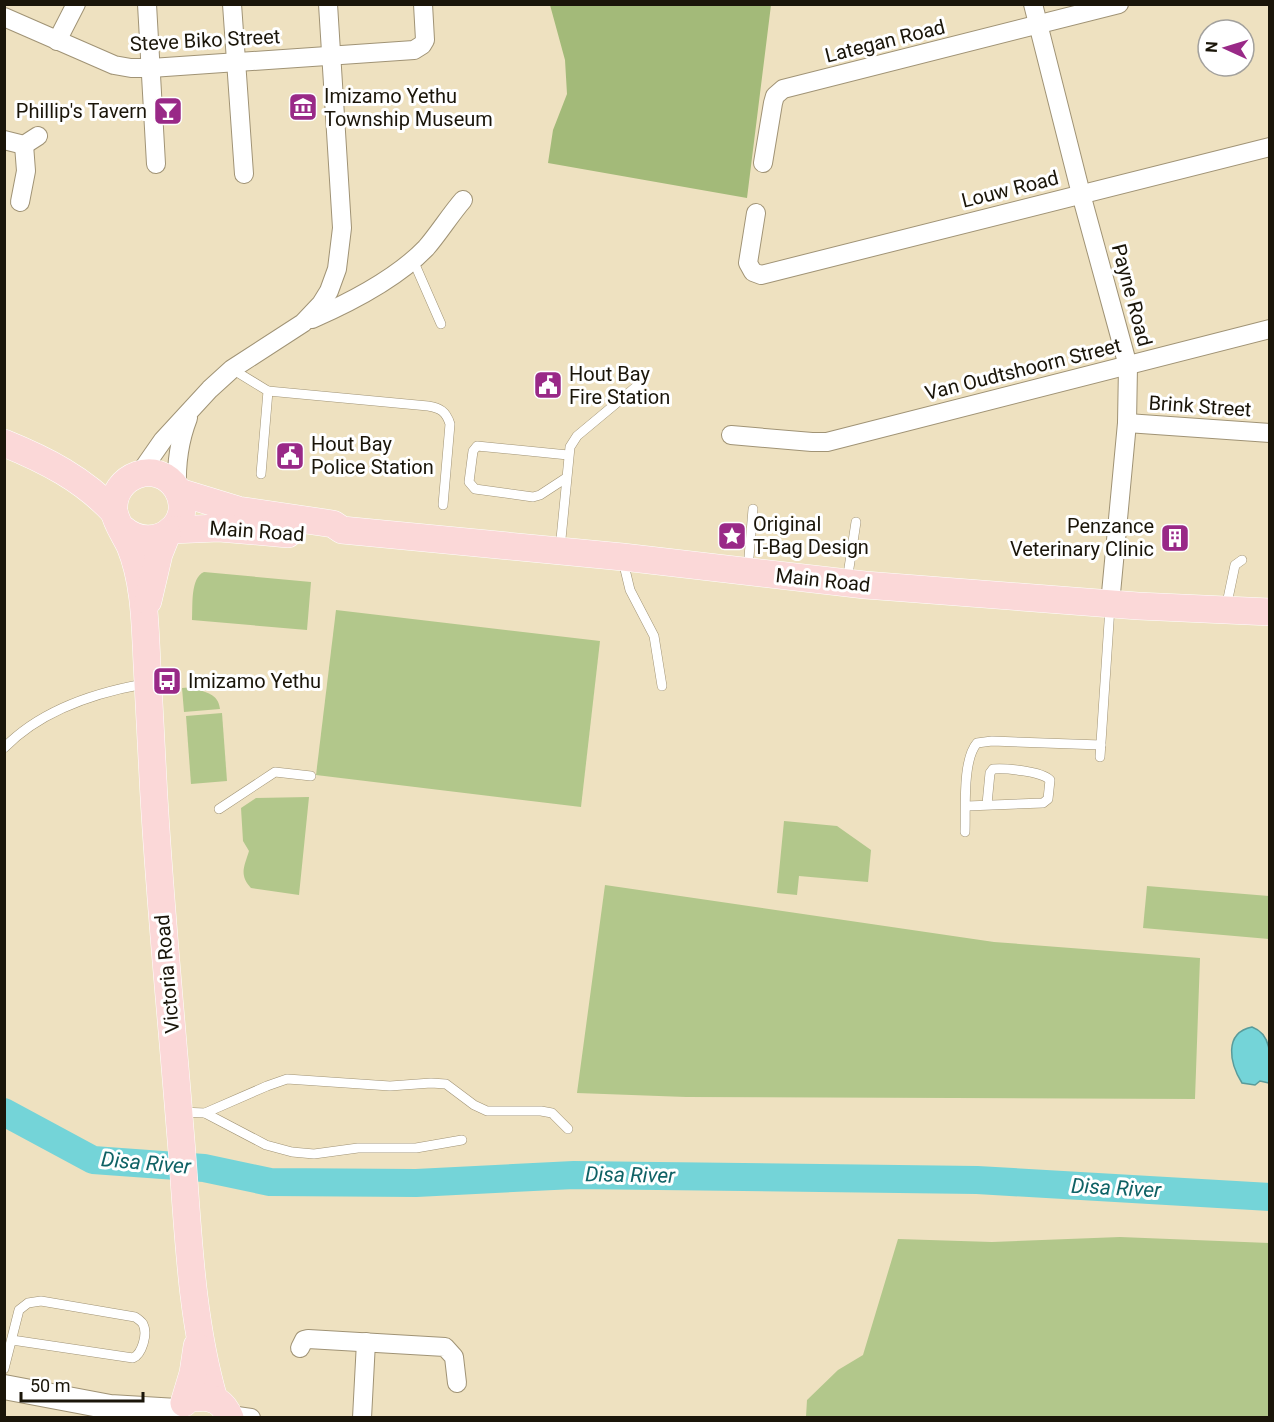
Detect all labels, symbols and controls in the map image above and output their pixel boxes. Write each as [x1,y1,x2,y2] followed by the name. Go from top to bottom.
[823,15,947,67] street label: Lategan Road
[1196,18,1256,78] north arrow
[129,24,281,56] street label: Steve Biko Street
[1202,41,1221,53] text: N
[324,84,493,131] place label: Imizamo Yethu Township Museum
[287,91,319,123] museum icon: Imizamo Yethu Township Museum
[152,95,184,127] bar icon: Phillip's Tavern
[16,99,147,123] place label: Phillip's Tavern
[959,165,1061,213] street label: Louw Road
[1107,241,1157,349] street label: Payne Road
[922,333,1124,405] street label: Van Oudtshoorn Street
[569,362,670,409] place label: Hout Bay Fire Station
[532,369,564,401] public building icon: Hout Bay Fire Station
[1148,390,1252,422] street label: Brink Street
[311,432,434,479] place label: Hout Bay Police Station
[274,440,306,472] public building icon: Hout Bay Police Station
[753,512,869,559] place label: Original T-Bag Design
[1010,514,1154,561] place label: Penzance Veterinary Clinic
[209,516,305,546] street label: Main Road
[716,520,748,552] place icon: Original T-Bag Design
[1159,522,1191,554] building icon: Penzance Veterinary Clinic
[774,563,872,597] street label: Main Road
[151,665,183,697] bus stop icon: Imizamo Yethu
[188,669,321,693] place label: Imizamo Yethu
[150,914,184,1034] street label: Victoria Road
[100,1147,193,1179] water label: Disa River
[585,1162,676,1188] water label: Disa River
[1070,1174,1163,1202] water label: Disa River
[21,1365,142,1403] scale bar
[30,1375,70,1396] text: 50 m

